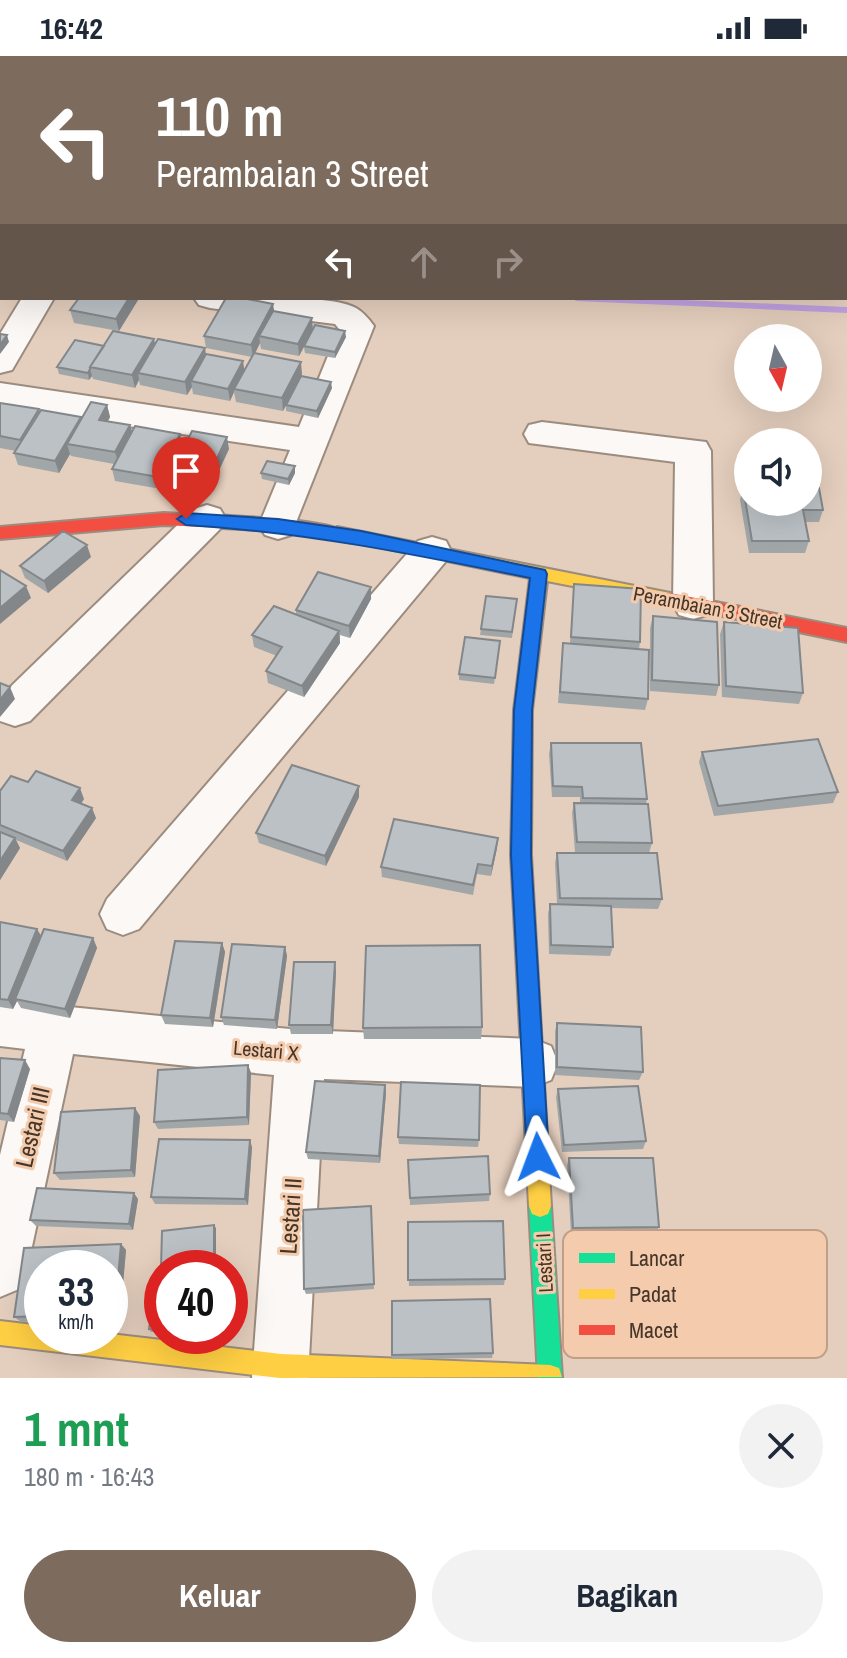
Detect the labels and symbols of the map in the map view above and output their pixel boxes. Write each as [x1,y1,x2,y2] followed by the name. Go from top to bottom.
[734,324,822,412] north arrow
[152,437,220,519] pin
[631,579,785,635] street label: Perambaian 3 Street
[232,1034,300,1066] street label: Lestari X
[7,1083,57,1171] street label: Lestari III
[496,1115,580,1199] position arrow
[271,1177,309,1255] street label: Lestari II
[563,1230,827,1358] legend
[529,1233,559,1293] street label: Lestari I
[629,1243,684,1273] text: Lancar
[144,1250,248,1354] speed limit sign: 40
[629,1279,676,1309] text: Padat
[629,1315,678,1345] text: Macet

